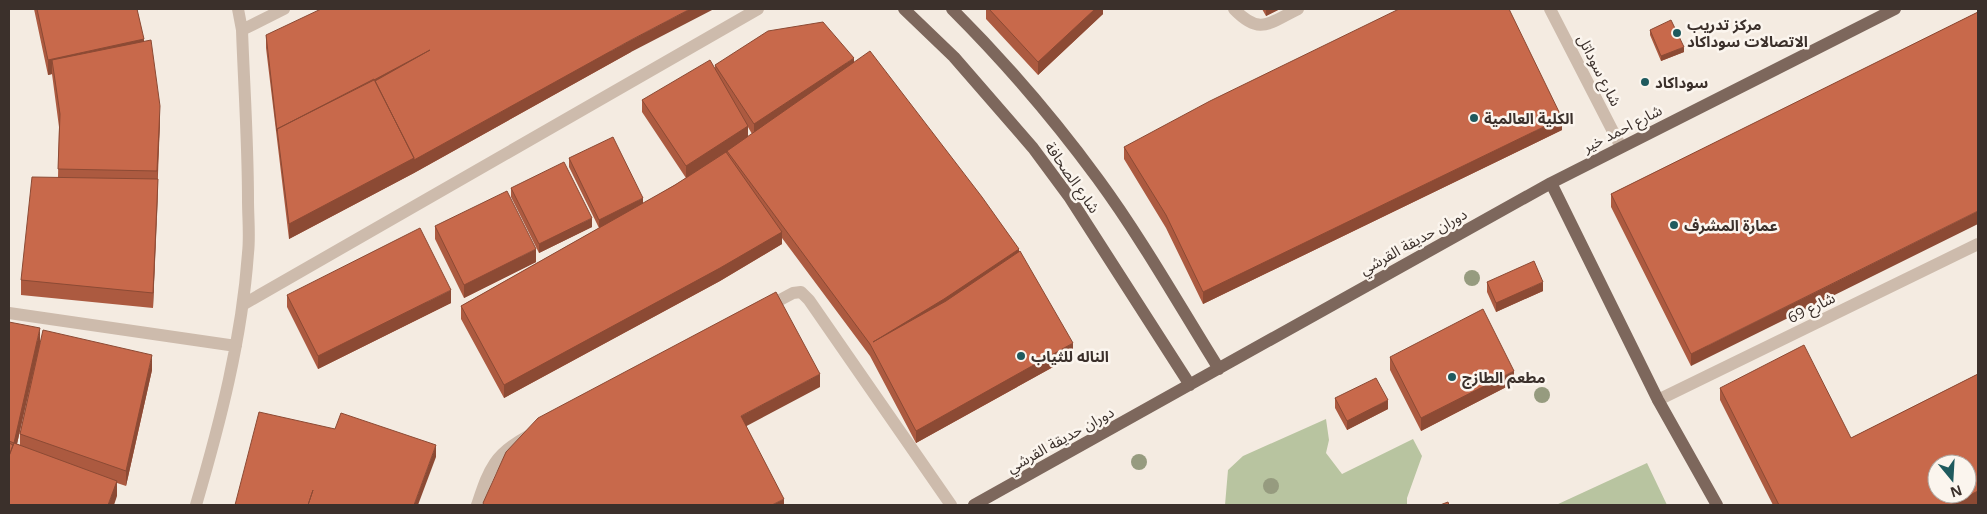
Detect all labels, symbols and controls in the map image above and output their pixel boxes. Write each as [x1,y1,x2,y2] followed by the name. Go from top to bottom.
[1687,14,1808,51] place label: مركز تدريب الاتصالات سوداكاد
[1671,27,1683,39] marker: مركز تدريب الاتصالات سوداكاد
[1571,31,1627,111] street label: شارع سوداتل
[1655,72,1708,92] place label: سوداكاد
[1639,76,1651,88] marker: سوداكاد
[1578,99,1667,160] street label: شارع احمد خير
[1484,108,1574,128] place label: الكلية العالمية
[1468,112,1480,124] marker: الكلية العالمية
[1039,137,1105,219] street label: شارع الصحافة
[1356,203,1471,281] street label: دوران حديقة القرشي
[1684,215,1778,235] place label: عمارة المشرف
[1668,219,1680,231] marker: عمارة المشرف
[1784,287,1840,330] street label: شارع 69
[1031,346,1109,366] place label: الناله للثياب
[1015,350,1027,362] marker: الناله للثياب
[1462,367,1545,389] place label: مطعم الطازج
[1446,371,1458,383] marker: مطعم الطازج
[1003,401,1118,479] street label: دوران حديقة القرشي
[1927,454,1977,504] north arrow
[1948,481,1965,503] text: N

